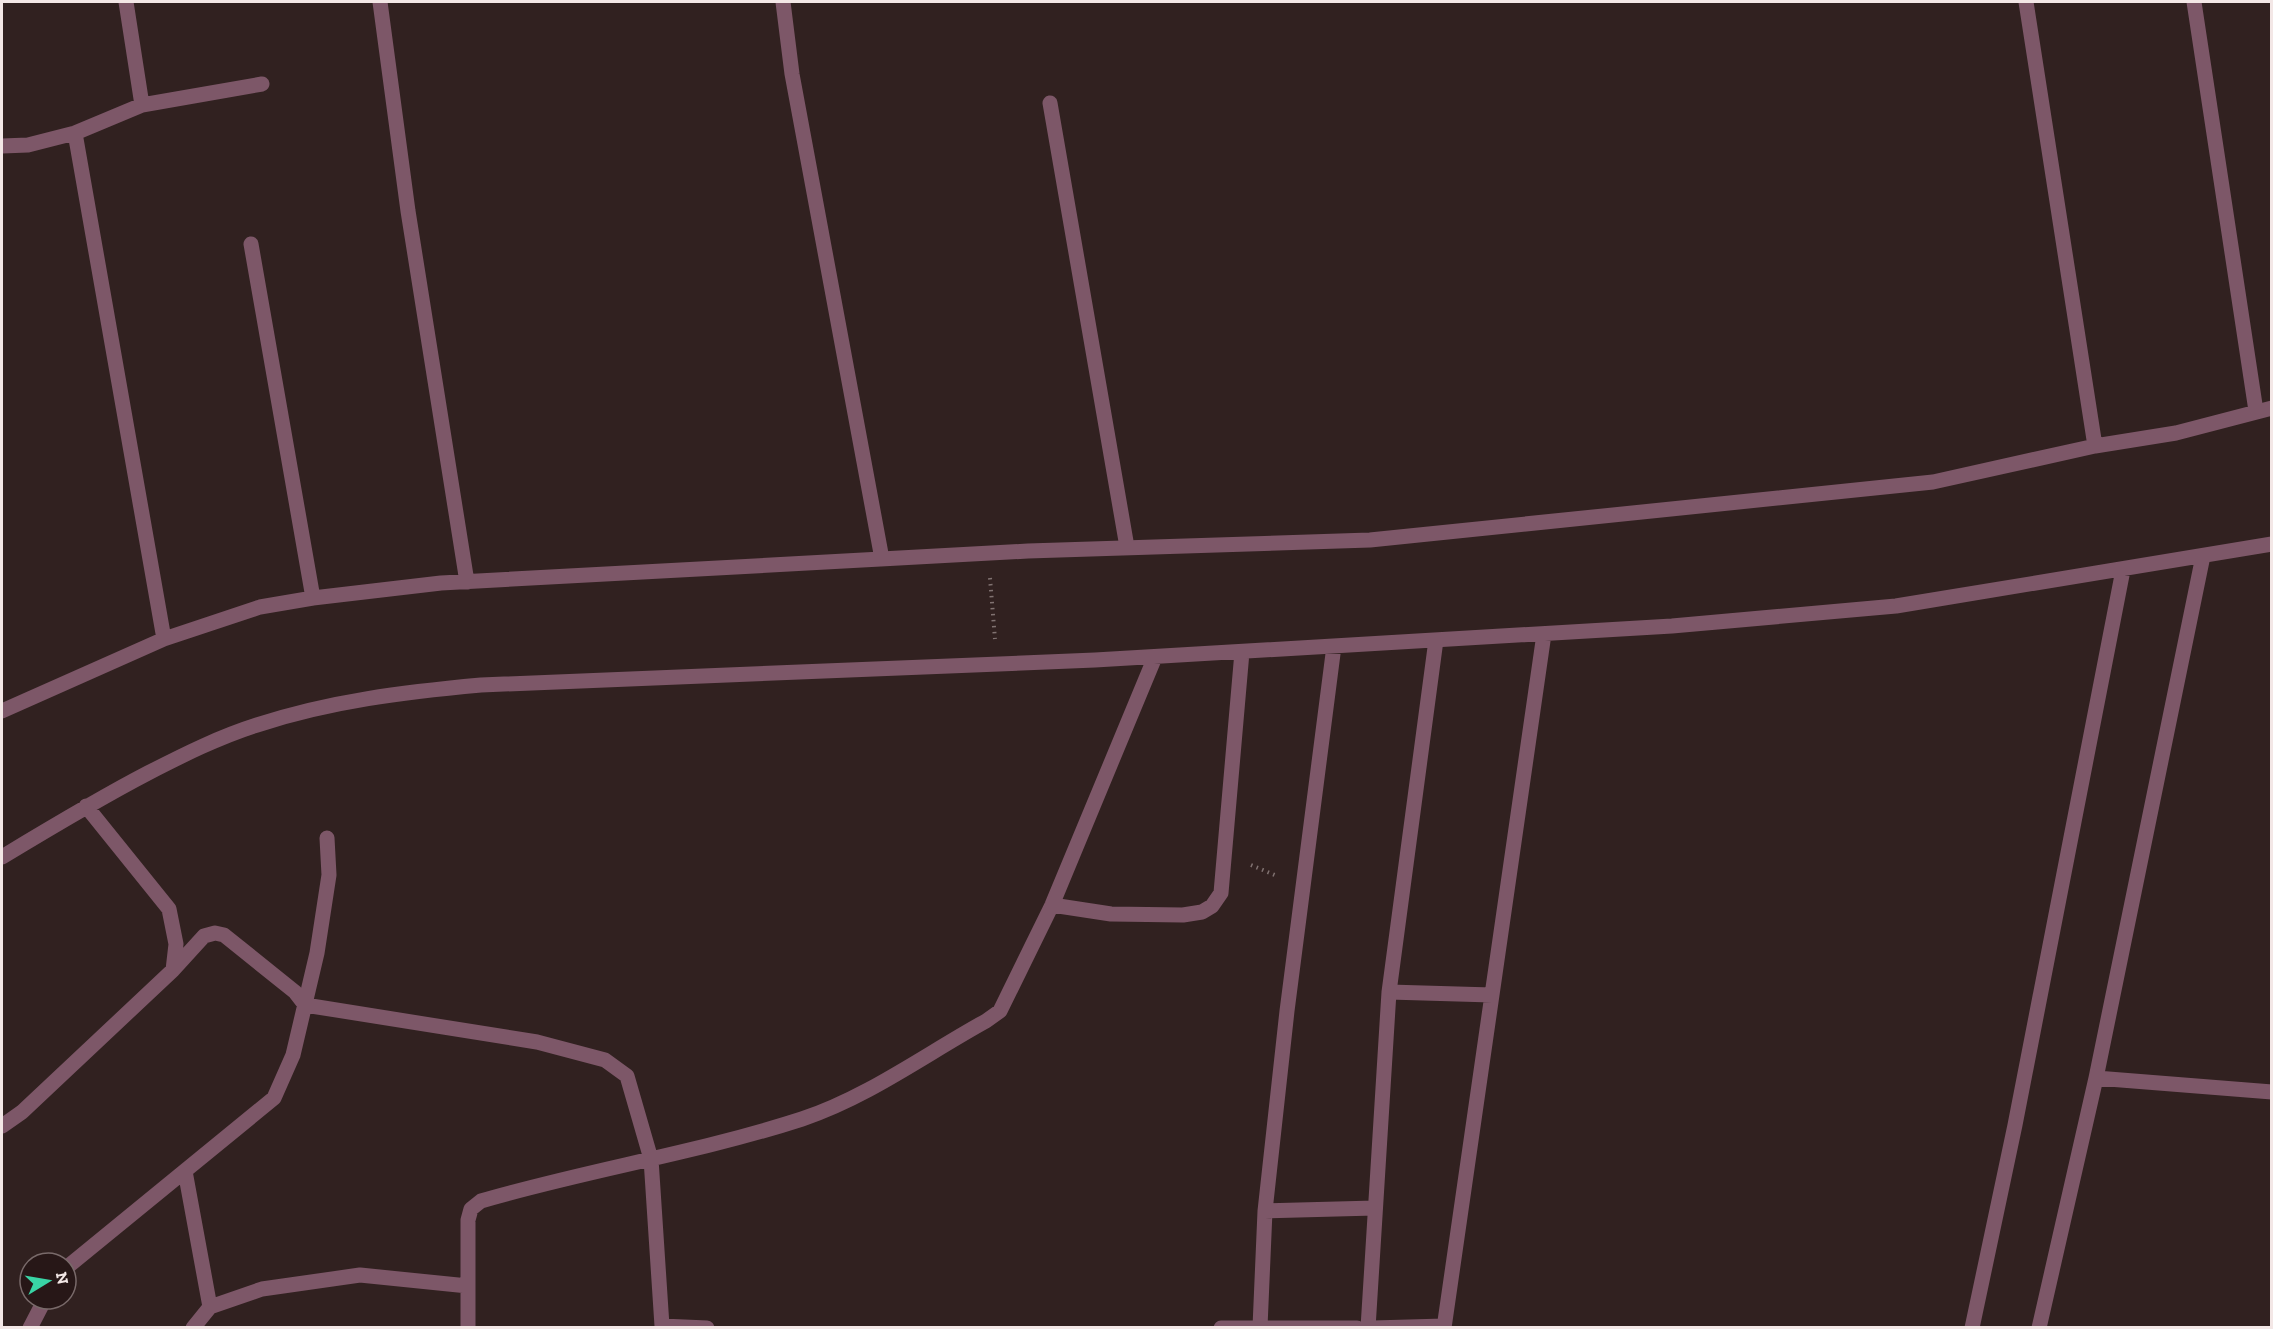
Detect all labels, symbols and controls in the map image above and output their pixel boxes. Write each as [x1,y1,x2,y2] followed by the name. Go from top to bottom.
[18,1251,78,1311] north arrow
[52,1270,73,1286] text: N

